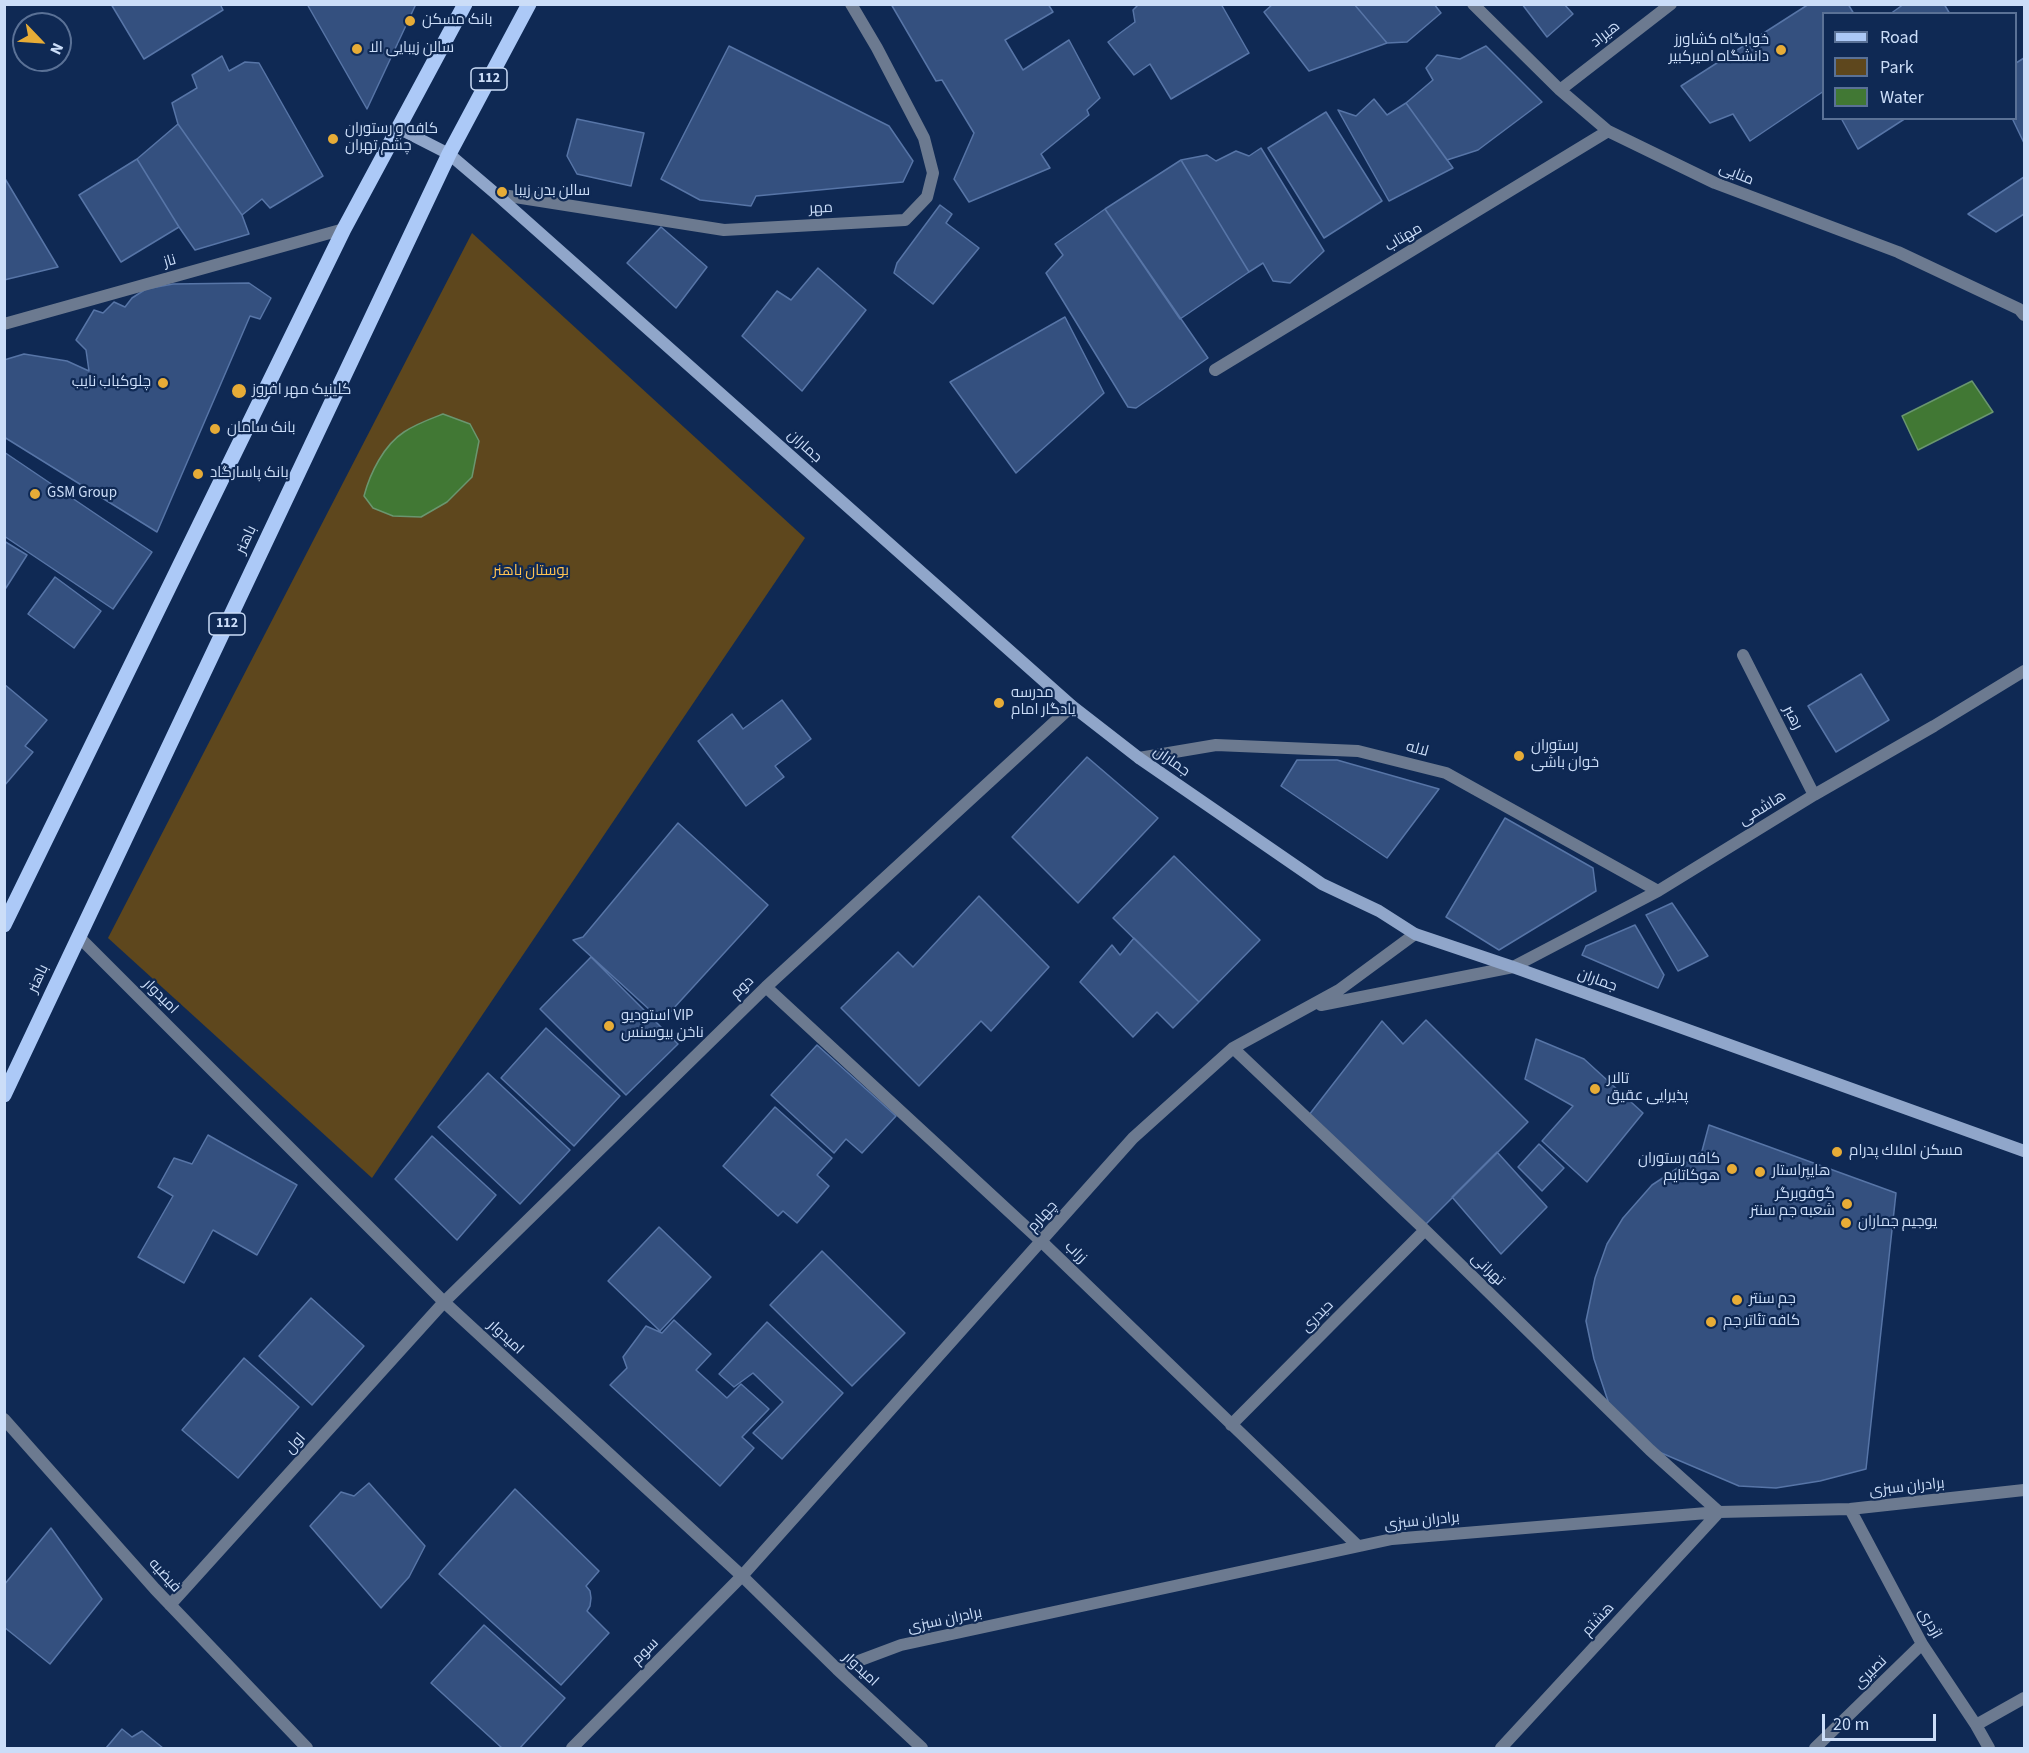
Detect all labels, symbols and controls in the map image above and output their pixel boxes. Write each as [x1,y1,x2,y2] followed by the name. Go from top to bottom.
[12,12,72,72] north arrow
[422,12,493,30] place label: بانک مسکن
[1822,12,2017,120] legend
[403,14,417,28] marker: بانک مسکن
[1588,18,1624,52] street label: هیراد
[1880,25,1919,50] text: Road
[1669,32,1769,67] place label: خوابگاه کشاورز دانشگاه امیرکبیر
[44,39,69,58] text: N
[369,40,454,58] place label: سالن زیبایی الا
[350,42,364,56] marker: سالن زیبایی الا
[1774,43,1788,57] marker: خوابگاه کشاورز دانشگاه امیرکبیر
[1880,55,1914,80] text: Park
[471,68,507,90] road number: 112
[1880,85,1924,110] text: Water
[345,121,438,156] place label: کافه و رستوران چشم تهران
[326,132,340,146] marker: کافه و رستوران چشم تهران
[1716,160,1756,190] street label: منایی
[514,183,590,201] place label: سالن بدن زیبا
[495,185,509,199] marker: سالن بدن زیبا
[809,199,833,219] street label: مهر
[1382,220,1426,256] street label: مهتاب
[162,252,178,272] street label: ناز
[72,374,151,392] place label: چلوکباب نایب
[156,376,170,390] marker: چلوکباب نایب
[230,382,248,400] marker: کلینیک مهر افروز
[252,382,351,400] place label: کلینیک مهر افروز
[227,420,296,438] place label: بانک سامان
[208,422,222,436] marker: بانک سامان
[783,427,825,467] street label: جماران
[210,465,289,483] place label: بانک پاسارگاد
[191,467,205,481] marker: بانک پاسارگاد
[47,485,117,503] place label: GSM Group
[28,487,42,501] marker: GSM Group
[233,523,261,557] street label: باهنر
[493,563,569,581] park label: بوستان باهنر
[209,613,245,635] road number: 112
[1011,685,1076,720] place label: مدرسه یادگار امام
[992,696,1006,710] marker: مدرسه یادگار امام
[1778,703,1806,733] street label: رهبر
[1404,738,1430,762] street label: لاله
[1531,738,1599,773] place label: رستوران خوان باشی
[1149,743,1193,781] street label: جماران
[1512,749,1526,763] marker: رستوران خوان باشی
[1736,788,1790,830] street label: هاشمی
[25,962,53,996] street label: باهنر
[1575,966,1619,996] street label: جماران
[728,973,758,1003] street label: دوم
[139,976,181,1018] street label: امیدوار
[621,1008,704,1043] place label: استودیو VIP ناخن بیوسنس
[602,1019,616,1033] marker: استودیو VIP ناخن بیوسنس
[1607,1071,1688,1106] place label: تالار پذیرایی عقیق
[1588,1082,1602,1096] marker: تالار پذیرایی عقیق
[1849,1143,1963,1161] place label: مسكن املاك پدرام
[1830,1145,1844,1159] marker: مسكن املاك پدرام
[1638,1151,1720,1186] place label: کافه رستوران هوکاتایم
[1725,1162,1739,1176] marker: کافه رستوران هوکاتایم
[1772,1163,1830,1181] place label: هایپراستار
[1753,1165,1767,1179] marker: هایپراستار
[1750,1186,1835,1221] place label: گوفوبرگر شعبه جم سنتر
[1840,1197,1854,1211] marker: گوفوبرگر شعبه جم سنتر
[1024,1198,1062,1236] street label: چهارم
[1858,1214,1937,1232] place label: یوجیم جماران
[1839,1216,1853,1230] marker: یوجیم جماران
[1060,1238,1090,1268] street label: زراب
[1466,1250,1508,1290] street label: تهرانی
[1749,1291,1796,1309] place label: جم سنتر
[1730,1293,1744,1307] marker: جم سنتر
[1298,1297,1338,1337] street label: حیدری
[1723,1313,1800,1331] place label: کافه تئاتر جم
[1704,1315,1718,1329] marker: کافه تئاتر جم
[483,1317,527,1359] street label: امیدوار
[282,1430,310,1458] street label: اول
[1869,1475,1945,1501] street label: برادران سبزی
[1384,1509,1460,1535] street label: برادران سبزی
[144,1555,184,1597] street label: فیضیه
[1579,1600,1619,1640] street label: هشتم
[906,1604,984,1638] street label: برادران سبزی
[1913,1605,1945,1643] street label: اژدری
[629,1635,663,1669] street label: سوم
[838,1649,882,1691] street label: امیدوار
[1851,1653,1891,1693] street label: نصیری
[1825,1702,1939,1740] scale bar
[1833,1712,1869,1737] text: 20 m

